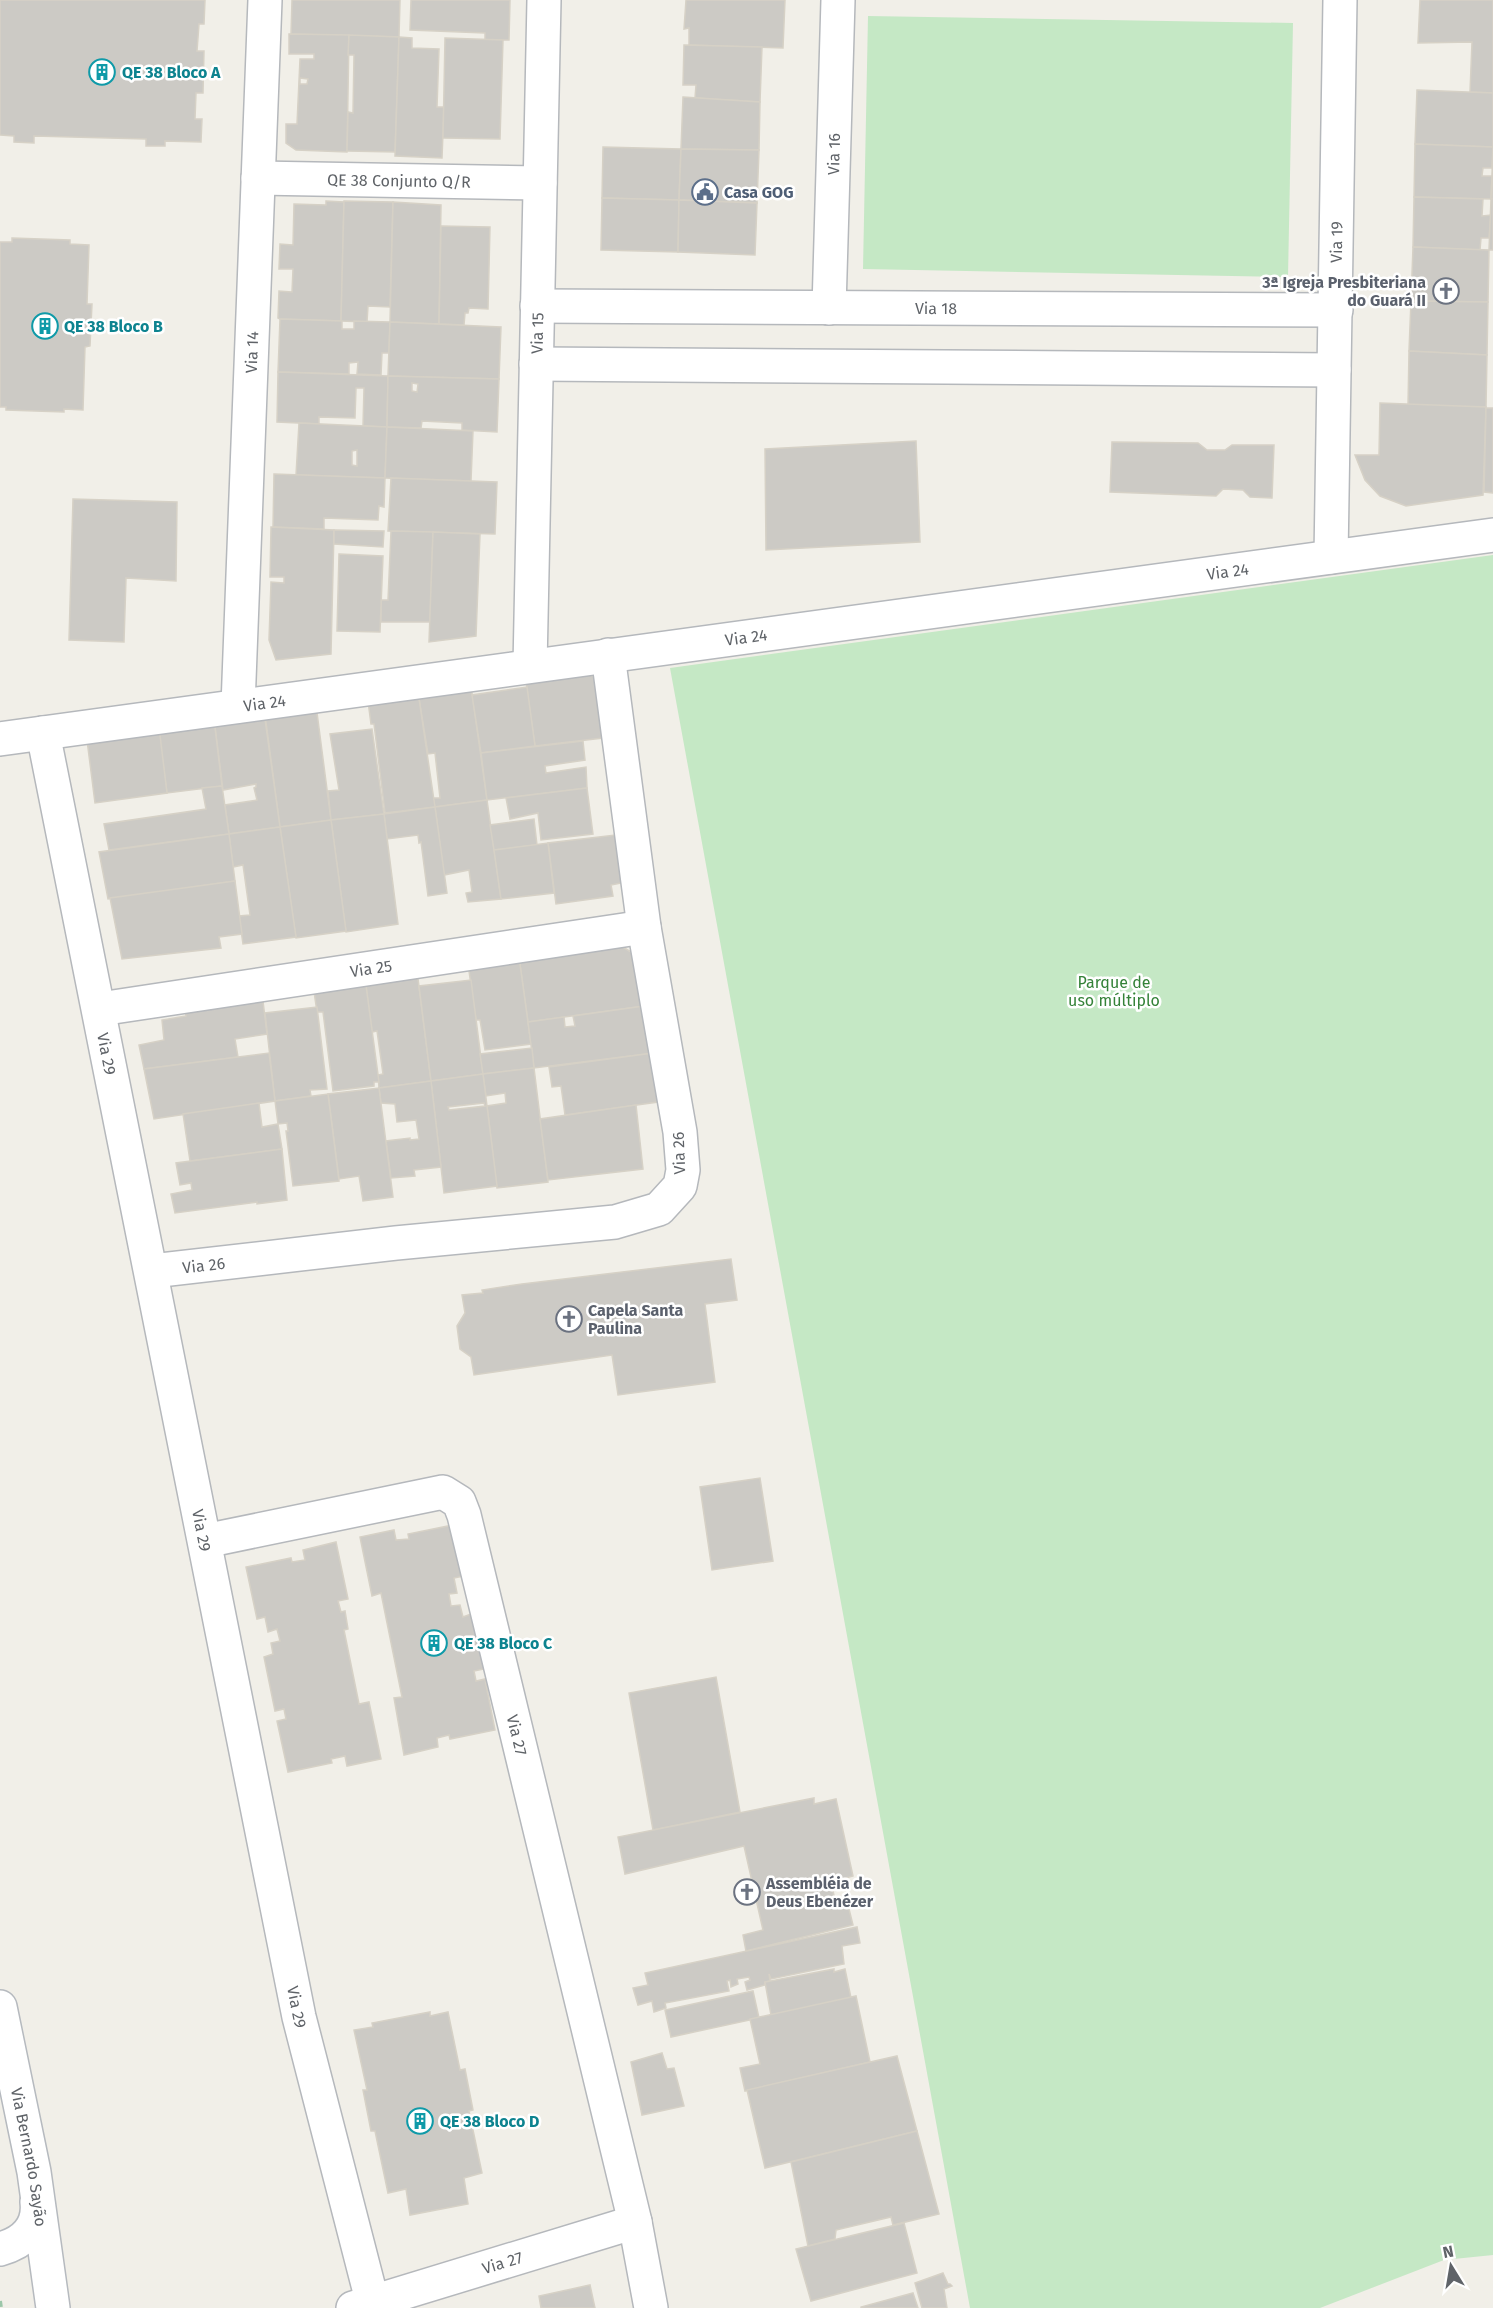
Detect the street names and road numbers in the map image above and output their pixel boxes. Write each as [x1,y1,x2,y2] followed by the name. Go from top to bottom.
[823,133,844,175] street label: Via 16
[327,170,471,191] street label: QE 38 Conjunto Q/R
[1326,221,1346,263] street label: Via 19
[915,298,957,318] street label: Via 18
[527,312,547,354] street label: Via 15
[241,331,262,374] street label: Via 14
[1205,559,1250,584] street label: Via 24
[724,625,769,649] street label: Via 24
[242,691,287,715] street label: Via 24
[349,956,393,981] street label: Via 25
[93,1031,120,1076] street label: Via 29
[669,1131,689,1175] street label: Via 26
[181,1253,226,1277] street label: Via 26
[188,1508,215,1553] street label: Via 29
[503,1713,531,1757] street label: Via 27
[284,1984,311,2030] street label: Via 29
[7,2086,51,2228] street label: Via Bernardo Sayão
[480,2247,525,2278] street label: Via 27

